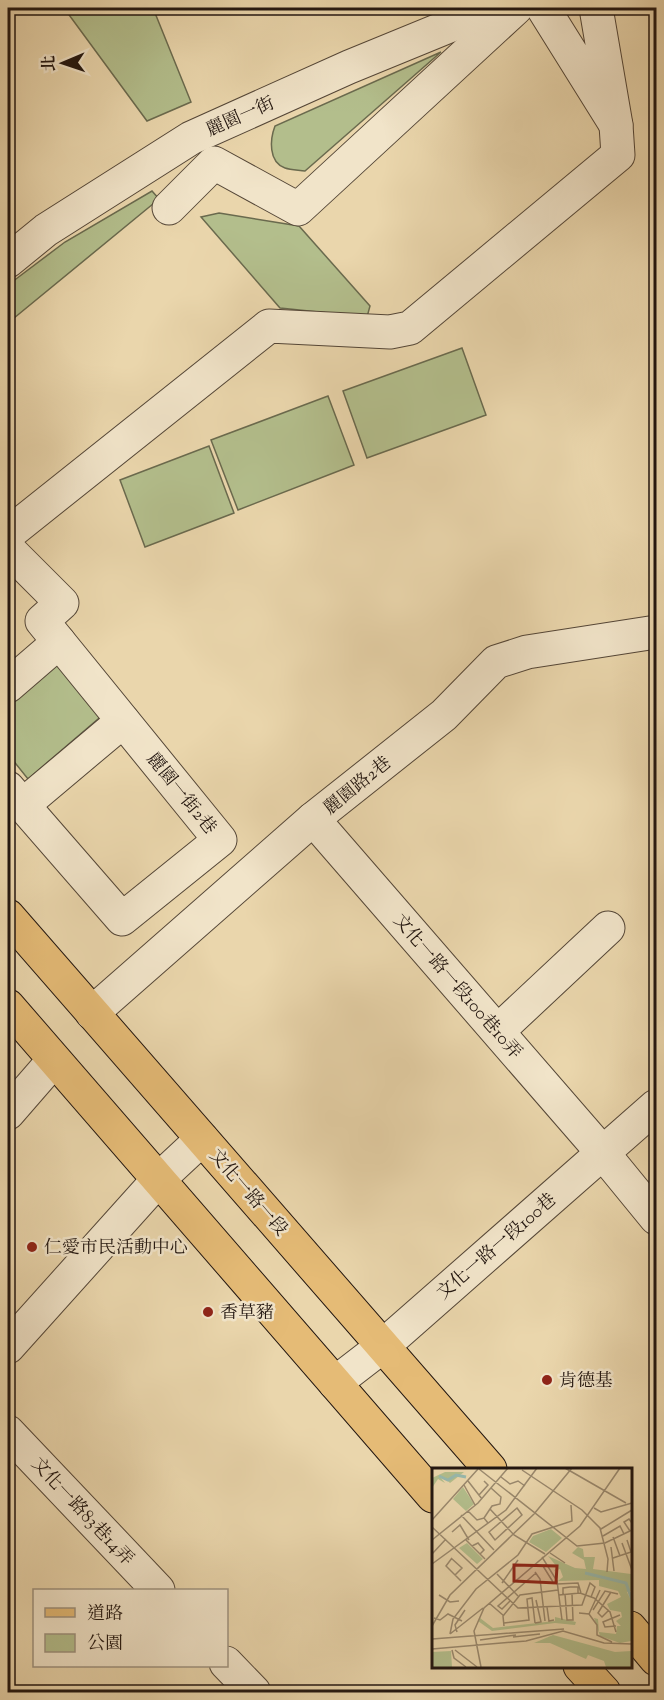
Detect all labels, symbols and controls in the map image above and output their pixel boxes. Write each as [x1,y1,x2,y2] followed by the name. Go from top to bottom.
[33,33,93,93] north arrow
[39,55,62,72] text: 北
[203,91,279,144] street label: 麗園一街
[139,748,222,841] street label: 麗園一街2巷
[319,751,398,822] street label: 麗園路2巷
[386,909,527,1065] street label: 文化一路一段100巷10弄
[202,1144,293,1243] street label: 文化一路一段
[432,1188,563,1307] street label: 文化一路一段100巷
[44,1236,188,1262] place label: 仁愛市民活動中心
[25,1240,39,1254] marker: 仁愛市民活動中心
[220,1301,274,1327] place label: 香草豬
[201,1305,215,1319] marker: 香草豬
[559,1369,613,1395] place label: 肯德基
[540,1373,554,1387] marker: 肯德基
[24,1452,139,1572] street label: 文化一路83巷14弄
[432,1468,631,1667] inset map
[33,1589,228,1667] legend
[87,1602,123,1628] text: 道路
[87,1632,123,1658] text: 公園

